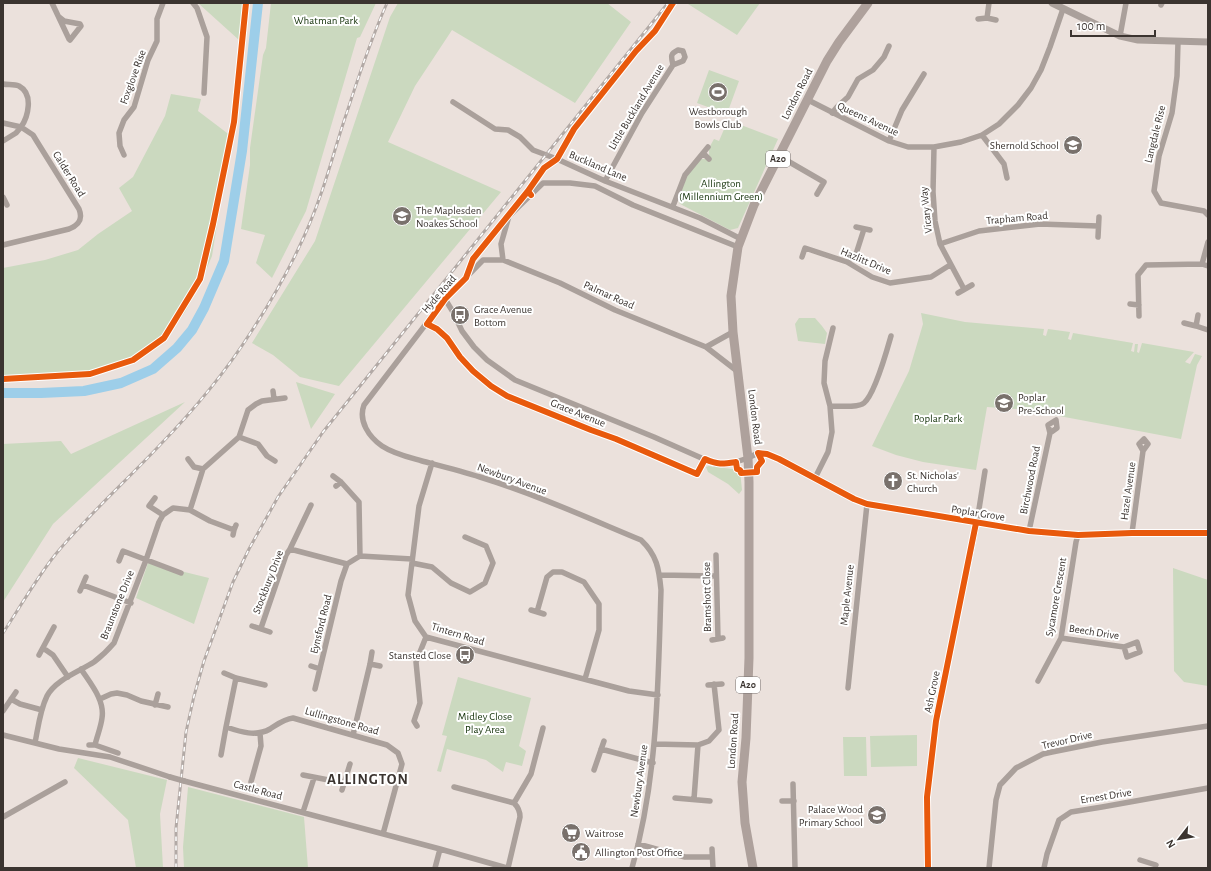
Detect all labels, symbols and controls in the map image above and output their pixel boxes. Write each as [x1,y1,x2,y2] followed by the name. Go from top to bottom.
[1071,12,1155,38] scale bar
[294,15,358,26] park label: Whatman Park
[1077,20,1105,32] text: 100 m
[118,48,148,106] street label: Foxglove Rise
[606,62,666,152] street label: Little Buckland Avenue
[779,66,815,121] street label: London Road
[707,81,729,103] sports icon: Westborough Bowls Club
[836,100,900,138] street label: Queens Avenue
[1143,104,1167,164] street label: Langdale Rise
[689,106,747,130] place label: Westborough Bowls Club
[1062,134,1084,156] school or university icon: Shernold School
[990,140,1059,151] place label: Shernold School
[51,149,87,199] street label: Calder Road
[567,149,629,183] street label: Buckland Lane
[766,151,790,167] road number: A20
[679,178,763,202] park label: Allington (Millennium Green)
[918,186,934,234] street label: Vicary Way
[391,205,413,227] school or university icon: The Maplesden Noakes School
[416,205,481,229] place label: The Maplesden Noakes School
[986,210,1049,226] street label: Trapham Road
[839,245,893,277] street label: Hazlitt Drive
[420,273,458,315] street label: Hyde Road
[582,279,636,311] street label: Palmar Road
[449,304,471,326] bus stop icon: Grace Avenue Bottom
[474,304,532,328] place label: Grace Avenue Bottom
[746,389,764,446] street label: London Road
[993,392,1015,414] school or university icon: Poplar Pre-School
[1018,392,1064,416] place label: Poplar Pre-School
[549,397,607,429] street label: Grace Avenue
[914,413,962,424] park label: Poplar Park
[1018,445,1042,515] street label: Birchwood Road
[476,461,548,497] street label: Newbury Avenue
[1118,461,1138,521] street label: Hazel Avenue
[882,470,904,492] church icon: St. Nicholas' Church
[907,470,959,494] place label: St. Nicholas' Church
[950,503,1006,523] street label: Poplar Grove
[251,549,285,615] street label: Stockbury Drive
[1044,556,1068,637] street label: Sycamore Crescent
[701,562,713,632] street label: Bramshott Close
[838,564,856,626] street label: Maple Avenue
[98,569,136,641] street label: Braunstone Drive
[308,593,334,655] street label: Eynsford Road
[430,621,486,647] street label: Tintern Road
[1068,623,1120,641] street label: Beech Drive
[454,644,476,666] bus stop icon: Stansted Close
[389,650,451,661] place label: Stansted Close
[922,670,942,714] street label: Ash Grove
[736,677,760,693] road number: A20
[304,705,381,737] street label: Lullingstone Road
[458,711,512,735] park label: Midley Close Play Area
[726,713,740,769] street label: London Road
[1041,729,1093,751] street label: Trevor Drive
[628,744,650,818] street label: Newbury Avenue
[327,772,409,787] district label: ALLINGTON
[232,778,284,802] street label: Castle Road
[1080,787,1132,805] street label: Ernest Drive
[799,804,863,828] place label: Palace Wood Primary School
[866,804,888,826] school or university icon: Palace Wood Primary School
[1159,819,1199,859] north arrow
[560,822,582,844] supermarket icon: Waitrose
[585,828,624,839] place label: Waitrose
[1164,838,1178,850] text: N
[570,841,592,863] public building icon: Allington Post Office
[595,847,682,858] place label: Allington Post Office

